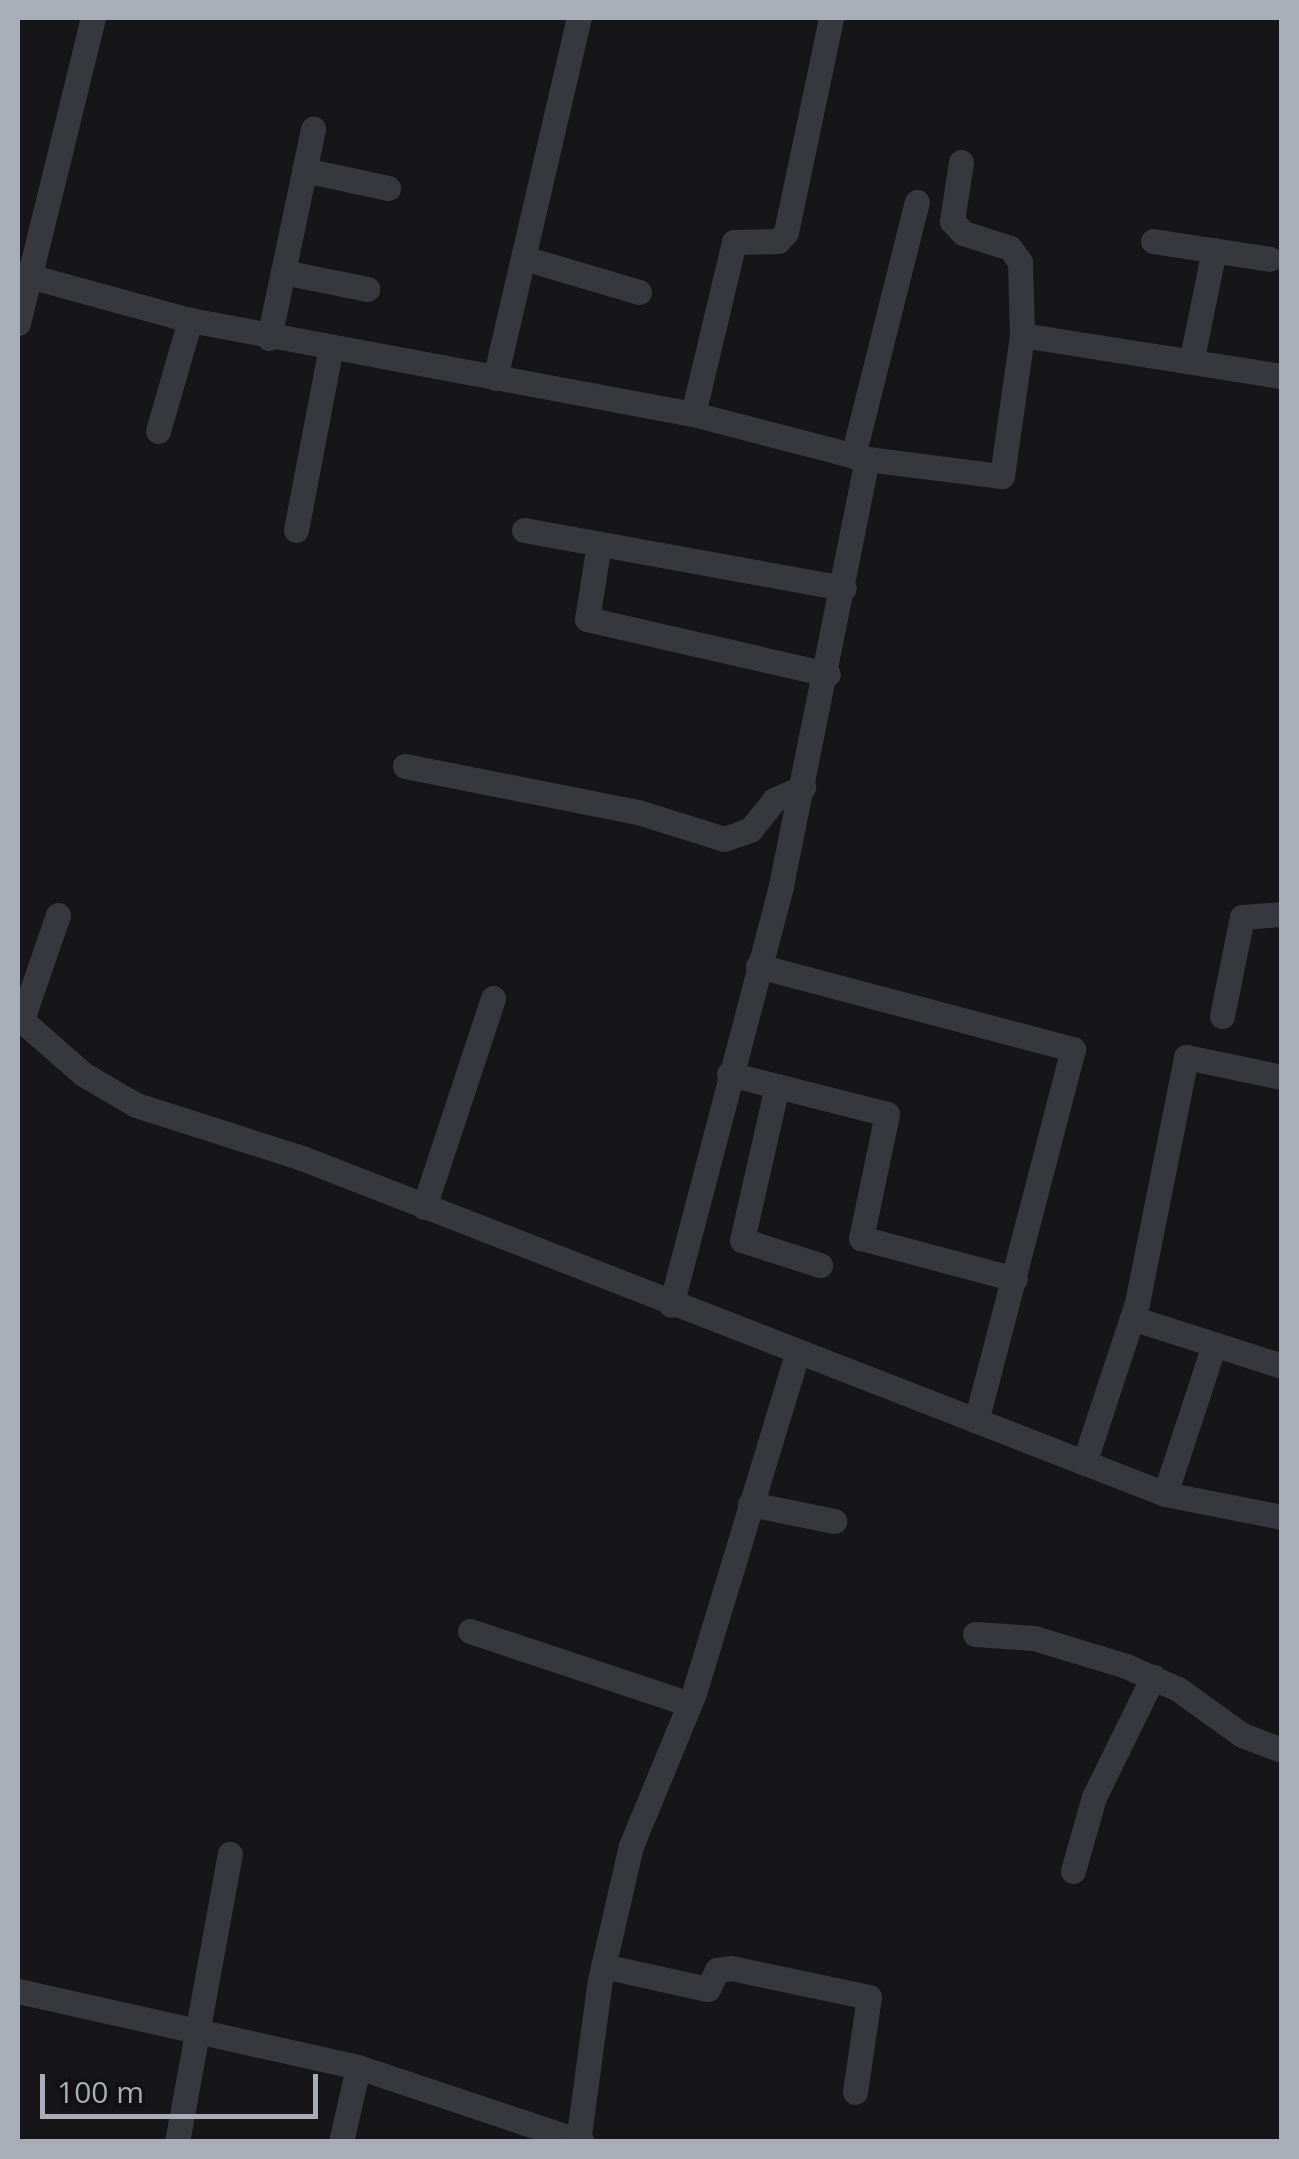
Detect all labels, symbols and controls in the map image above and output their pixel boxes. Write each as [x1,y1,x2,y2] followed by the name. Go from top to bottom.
[45,2054,322,2116] scale bar
[57,2071,144,2112] text: 100 m

